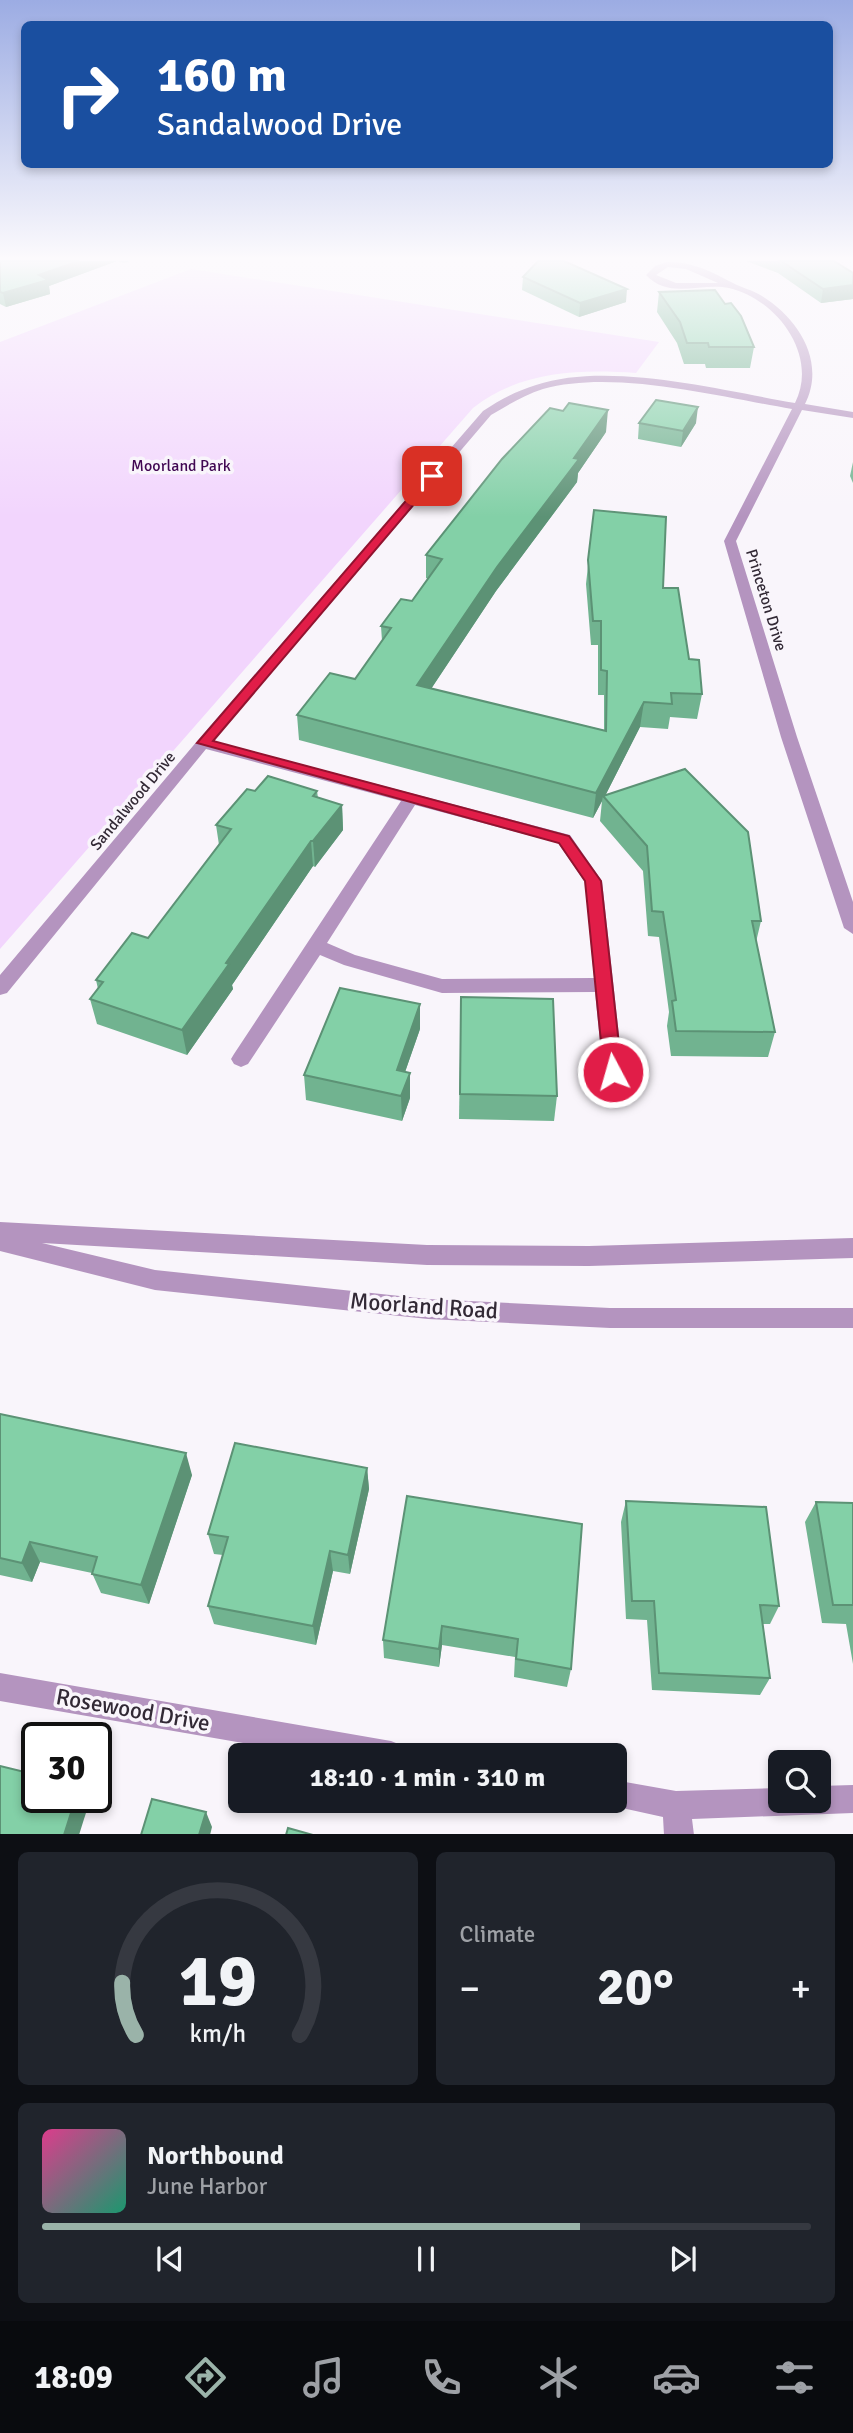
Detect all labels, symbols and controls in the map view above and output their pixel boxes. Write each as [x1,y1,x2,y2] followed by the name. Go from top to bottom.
[157,45,287,105] text: 160 m
[42,49,133,140] icon: right
[157,105,402,144] text: Sandalwood Drive
[402,446,462,506] pin
[131,456,231,476] park label: Moorland Park
[413,457,451,495] icon: arrive
[741,547,791,653] street label: Princeton Drive
[86,748,180,854] street label: Sandalwood Drive
[576,1035,650,1109] position arrow
[349,1286,499,1326] street label: Moorland Road
[54,1682,212,1738] street label: Rosewood Drive
[21,1722,112,1813] speed limit sign: 30
[768,1750,831,1813] map controls
[768,1750,831,1813] button: search
[310,1762,545,1794] text: 18:10 · 1 min · 310 m
[460,1920,535,1949] text: Climate
[178,1937,257,2026] text: 19
[597,1955,674,2019] text: 20°
[460,1965,480,2012] text: −
[790,1965,811,2012] text: +
[189,2017,246,2048] text: km/h
[147,2140,284,2172] text: Northbound
[147,2172,267,2201] text: June Harbor
[151,2240,189,2278] icon: previous
[407,2240,445,2278] icon: pause
[664,2240,702,2278] icon: next
[181,2353,230,2402] icon: directions
[299,2353,348,2402] icon: music
[417,2353,466,2402] icon: phone
[534,2353,583,2402] icon: climate
[652,2353,701,2402] icon: car
[770,2353,819,2402] icon: filters
[34,2358,113,2397] text: 18:09

